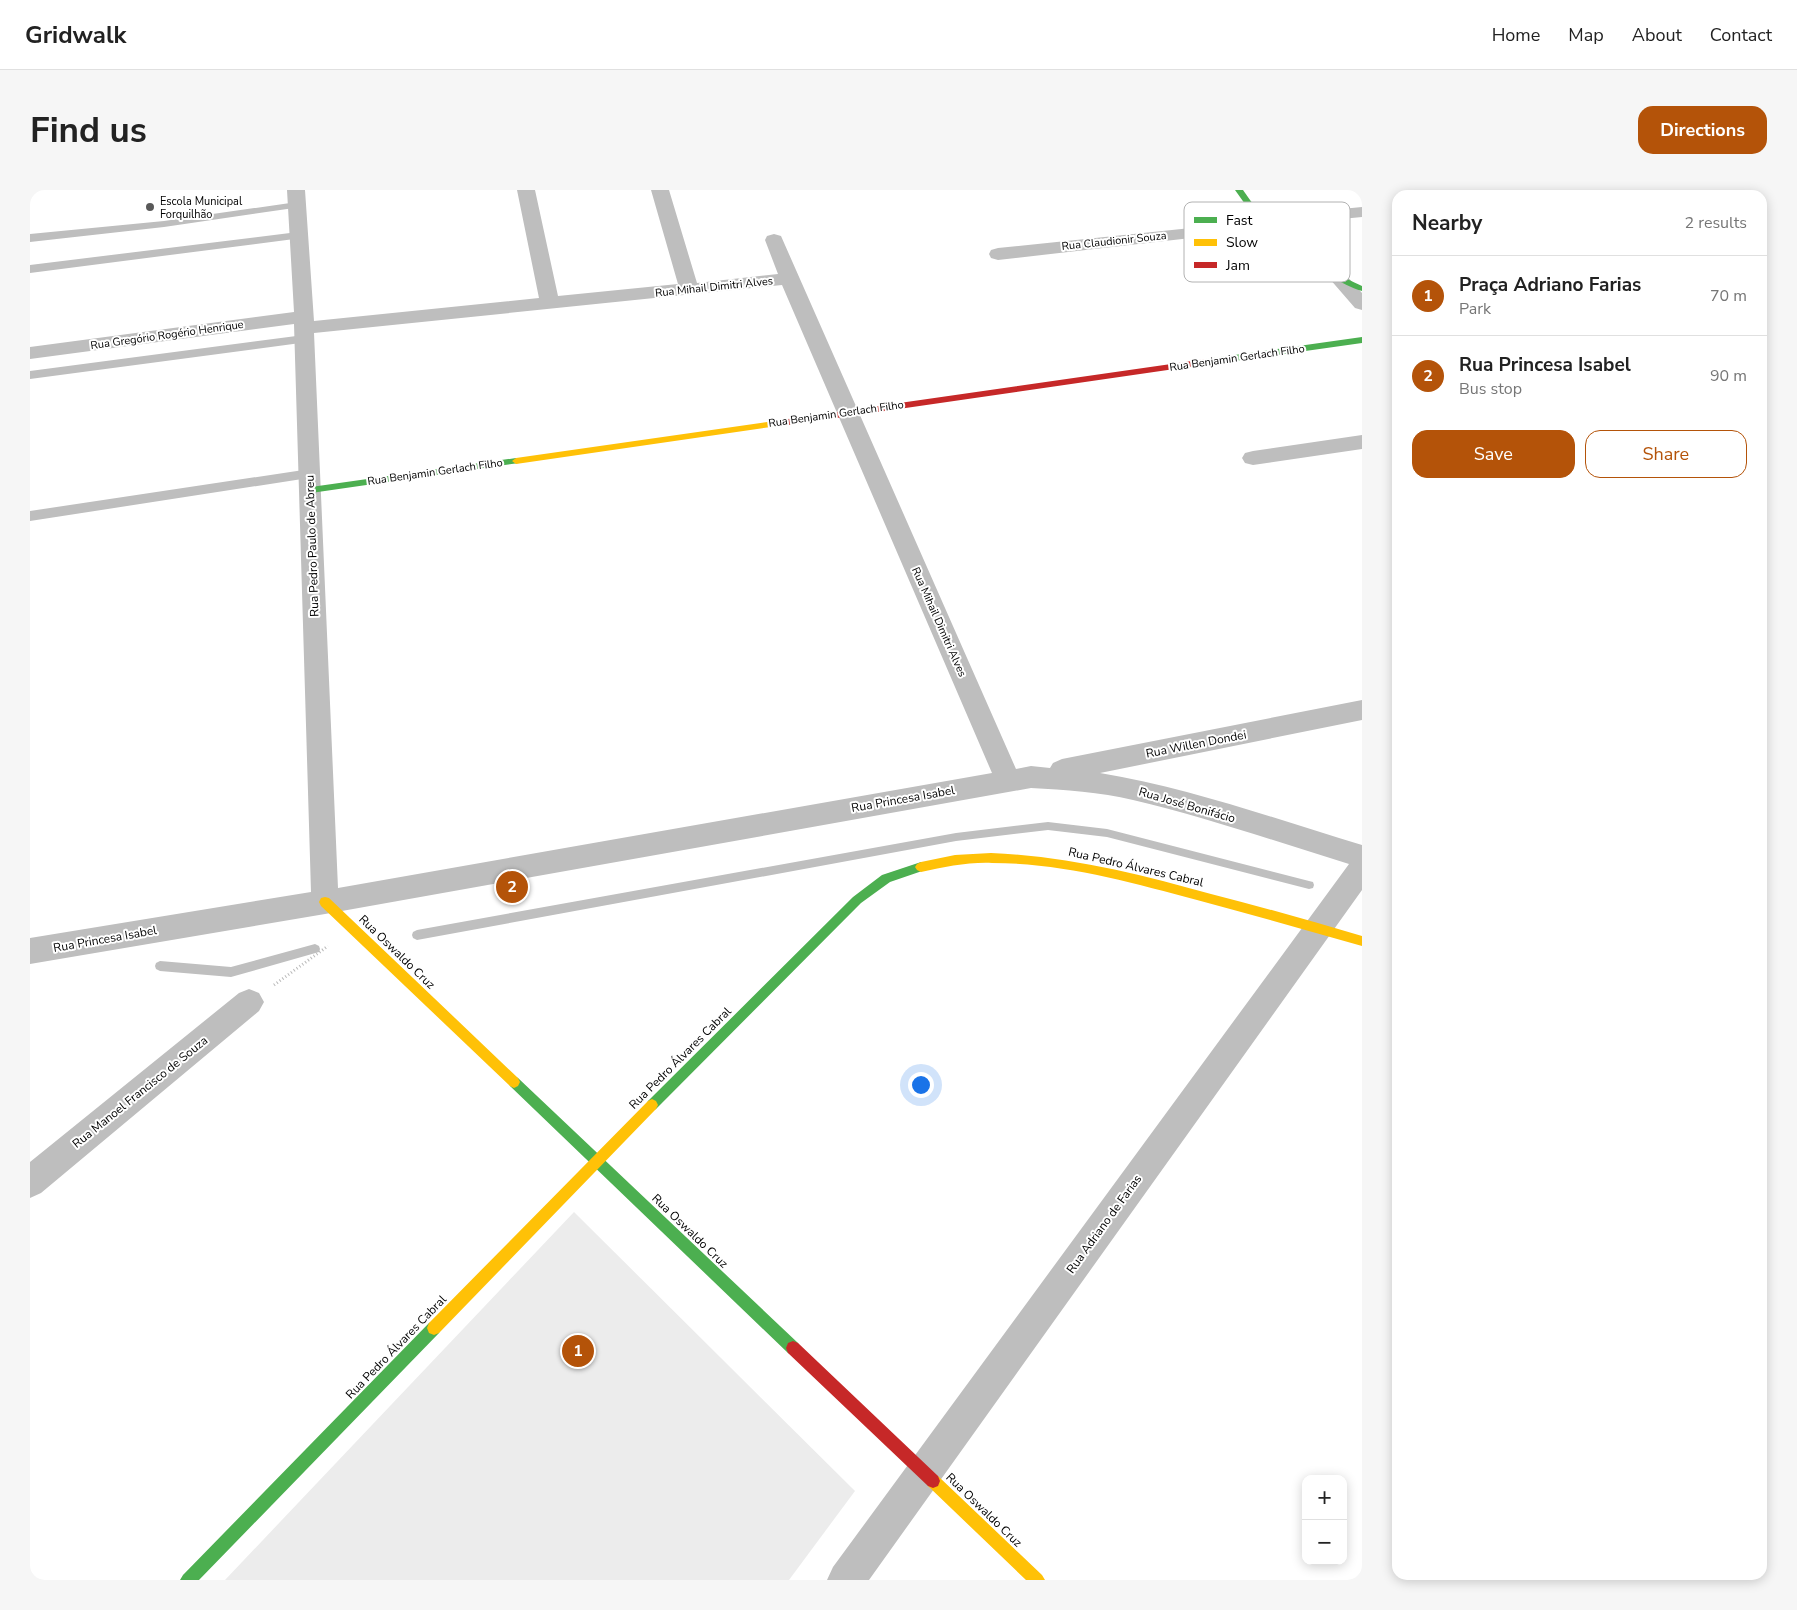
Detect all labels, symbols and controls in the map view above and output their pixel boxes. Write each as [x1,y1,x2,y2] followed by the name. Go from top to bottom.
[25,19,126,51] text: Gridwalk
[1492,23,1540,47] text: Home
[1568,23,1604,47] text: Map
[1632,23,1682,47] text: About
[1710,23,1772,47] text: Contact
[1638,106,1767,154] button: Directions
[30,107,147,154] text: Find us
[160,194,243,222] place label: Escola Municipal Forquilhão
[144,201,156,213] marker: Escola Municipal Forquilhão
[1184,202,1350,282] legend
[1412,209,1482,237] text: Nearby
[1226,211,1252,230] text: Fast
[1685,212,1747,234] text: 2 results
[1061,228,1167,254] street label: Rua Claudionir Souza
[1226,233,1258,252] text: Slow
[1225,256,1250,275] text: Jam
[1459,272,1641,298] text: Praça Adriano Farias
[654,273,774,301] street label: Rua Mihail Dimitri Alves
[1423,285,1433,307] text: 1
[1710,285,1747,307] text: 70 m
[1459,298,1491,320] text: Park
[90,317,245,353] street label: Rua Gregório Rogério Henrique
[1168,341,1306,375] street label: Rua Benjamin Gerlach Filho
[1459,352,1631,378] text: Rua Princesa Isabel
[1423,365,1433,387] text: 2
[1710,365,1747,387] text: 90 m
[1459,378,1522,400] text: Bus stop
[767,397,905,431] street label: Rua Benjamin Gerlach Filho
[1412,430,1575,478] button: Save
[1585,430,1747,478] button: Share
[366,455,504,489] street label: Rua Benjamin Gerlach Filho
[302,475,322,617] street label: Rua Pedro Paulo de Abreu
[908,565,970,679] street label: Rua Mihail Dimitri Alves
[1144,726,1248,762] street label: Rua Willen Dondei
[850,782,956,816] street label: Rua Princesa Isabel
[1137,784,1237,827] street label: Rua José Bonifácio
[1067,844,1206,890] street label: Rua Pedro Álvares Cabral
[496,868,528,906] pin: 2
[355,911,439,993] street label: Rua Oswaldo Cruz
[52,922,158,956] street label: Rua Princesa Isabel
[625,1003,735,1113] street label: Rua Pedro Álvares Cabral
[69,1032,211,1152] street label: Rua Manoel Francisco de Souza
[908,1072,934,1098] your location
[1063,1171,1145,1277] street label: Rua Adriano de Farias
[648,1190,732,1272] street label: Rua Oswaldo Cruz
[342,1291,450,1402] street label: Rua Pedro Álvares Cabral
[562,1332,594,1370] pin: 1
[942,1469,1026,1551] street label: Rua Oswaldo Cruz
[1302,1475,1347,1565] map controls
[1302,1475,1347,1520] button: +
[1302,1520,1347,1565] button: −

